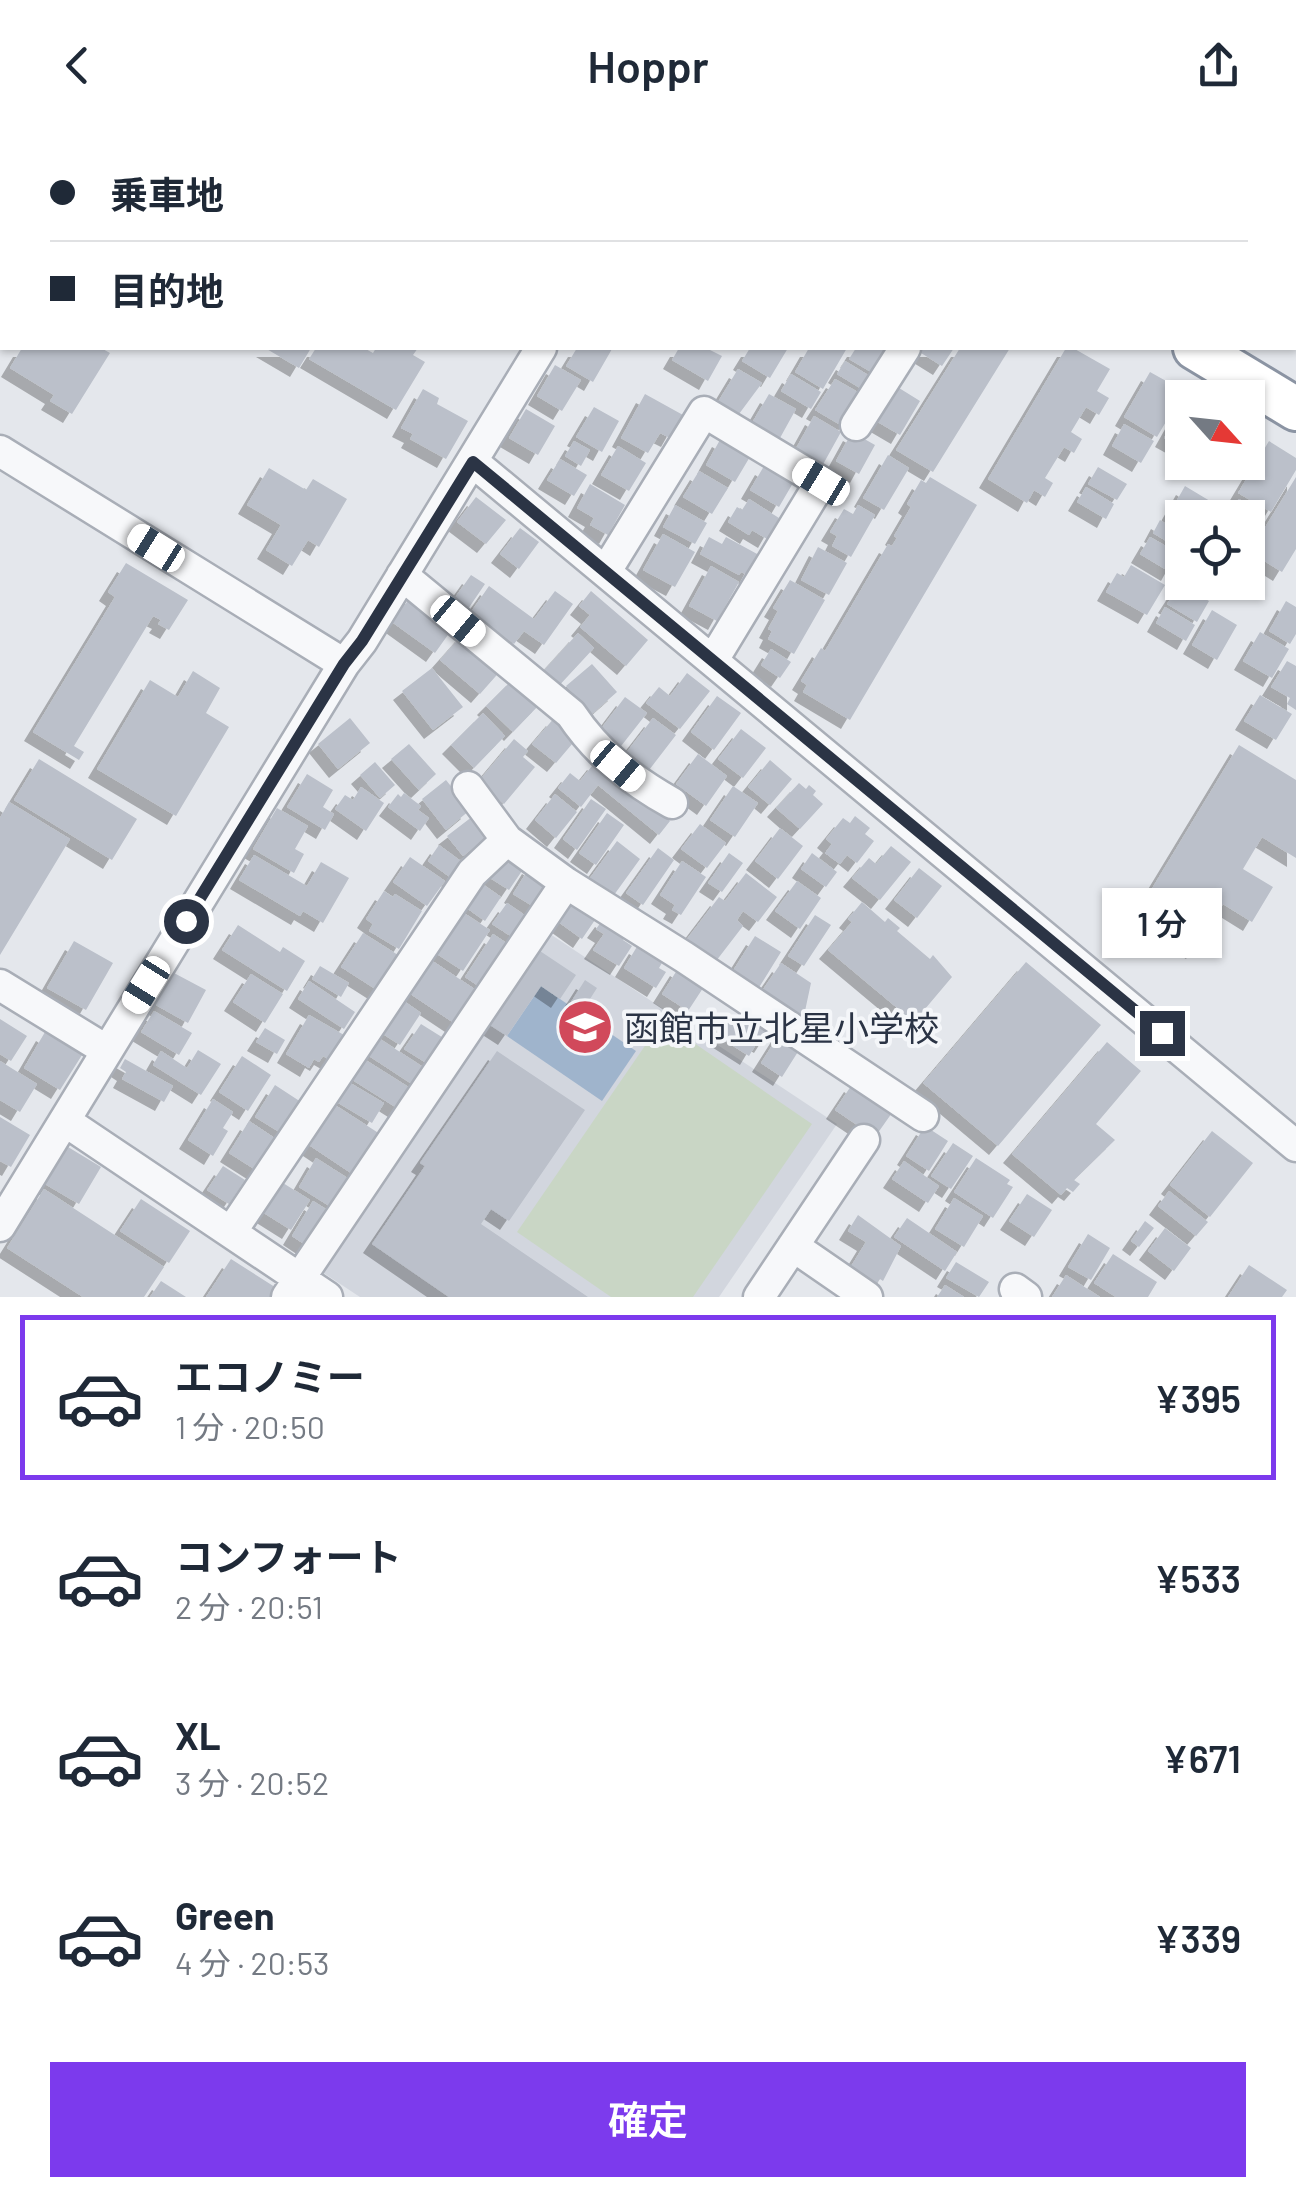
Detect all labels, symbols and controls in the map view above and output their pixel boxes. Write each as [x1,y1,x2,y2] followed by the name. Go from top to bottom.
[50,38,105,93] icon: back
[587,38,709,92] text: Hoppr
[1191,38,1246,93] icon: share
[110,171,224,217] text: 乗車地
[110,267,224,313] text: 目的地
[1165,380,1265,480] north arrow
[1165,380,1265,600] map controls
[788,454,854,510] car
[1165,500,1265,600] button: locate
[123,519,189,577] car
[425,590,491,652] car
[585,735,651,797] car
[1102,888,1222,958] callout: 1 分
[164,899,209,944] route start
[1137,904,1187,942] text: 1 分
[117,952,175,1018] car
[555,997,615,1057] school or university icon: 函館市立北星小学校
[624,1006,939,1048] place label: 函館市立北星小学校
[1140,1011,1185,1056] route end
[55,1353,145,1443] icon: car
[175,1353,365,1399] text: エコノミー
[1155,1375,1241,1421] text: ¥395
[175,1407,325,1445] text: 1 分 · 20:50
[55,1533,145,1623] icon: car
[175,1533,402,1579] text: コンフォート
[1154,1555,1241,1601] text: ¥533
[175,1587,323,1625] text: 2 分 · 20:51
[175,1712,221,1758] text: XL
[55,1713,145,1803] icon: car
[1163,1735,1241,1781] text: ¥671
[175,1763,329,1801] text: 3 分 · 20:52
[175,1892,275,1938] text: Green
[55,1893,145,1983] icon: car
[1155,1915,1241,1961] text: ¥339
[175,1943,330,1981] text: 4 分 · 20:53
[50,2062,1246,2177] button: 確定

